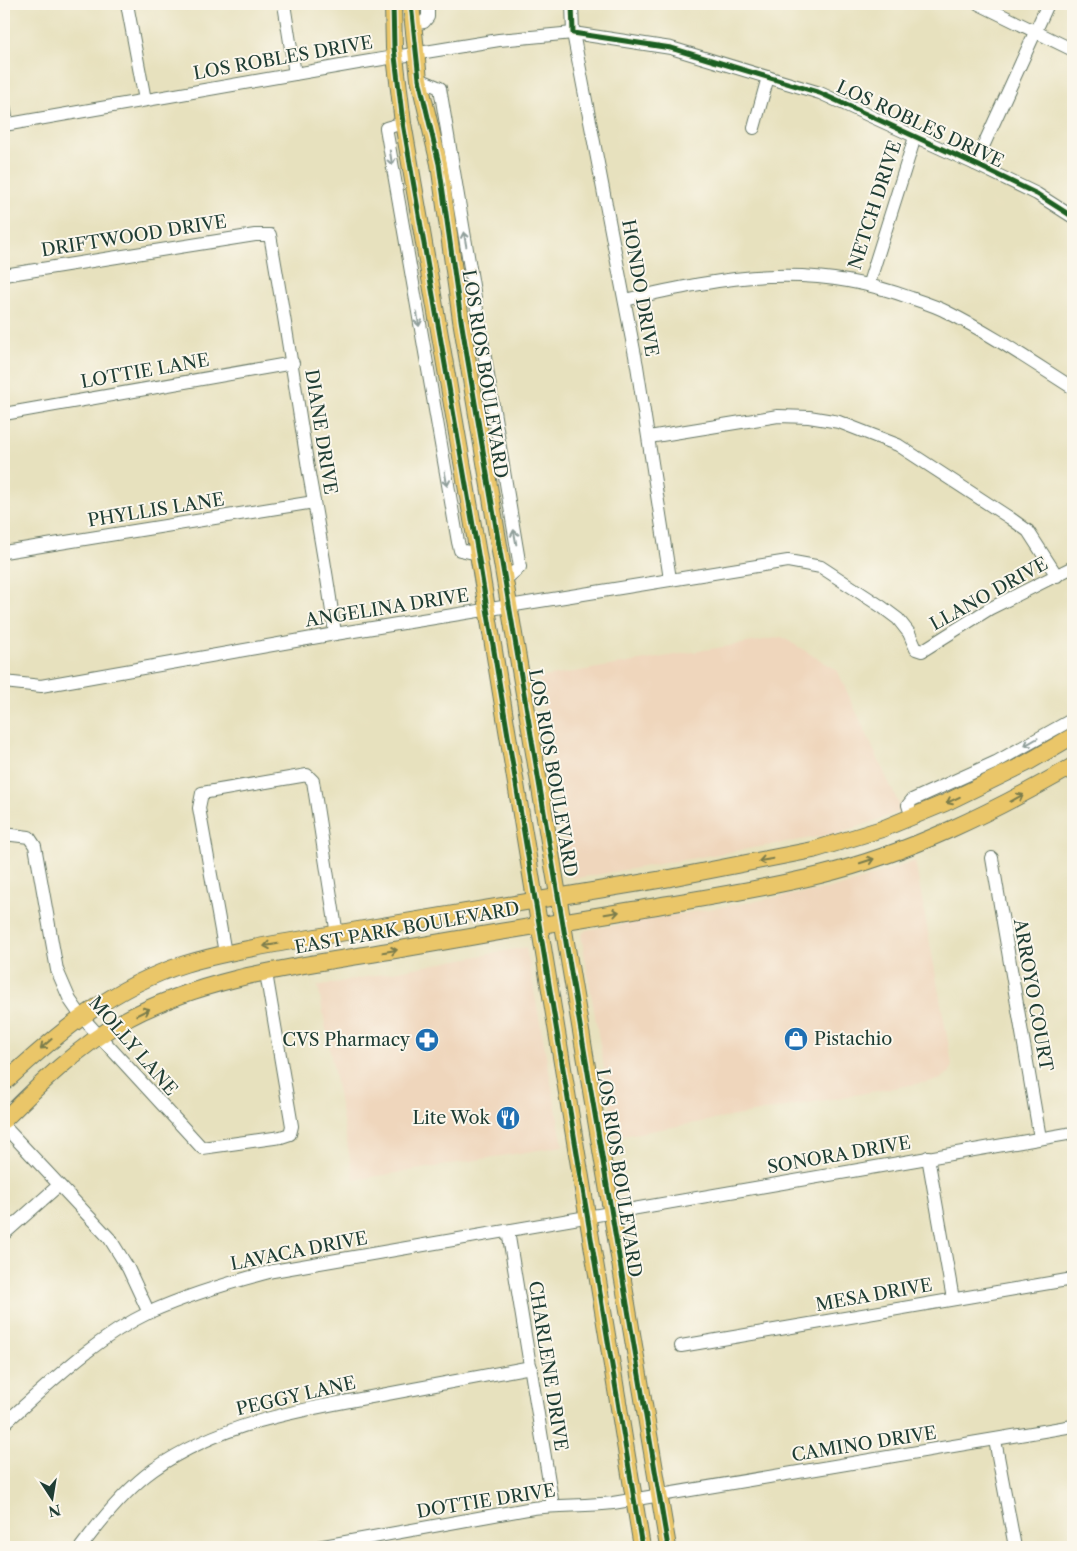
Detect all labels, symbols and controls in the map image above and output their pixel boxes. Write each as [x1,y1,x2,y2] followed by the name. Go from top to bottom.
[191,31,375,85] street label: LOS ROBLES DRIVE
[833,76,1007,172] street label: LOS ROBLES DRIVE
[844,138,906,272] street label: NETCH DRIVE
[387,150,397,166] one-way arrow
[40,210,228,262] street label: DRIFTWOOD DRIVE
[617,218,663,358] street label: HONDO DRIVE
[460,231,470,247] one-way arrow
[458,268,512,480] street label: LOS RIOS BOULEVARD
[413,310,423,326] one-way arrow
[79,349,211,393] street label: LOTTIE LANE
[300,368,342,496] street label: DIANE DRIVE
[442,470,452,486] one-way arrow
[86,488,226,532] street label: PHYLLIS LANE
[510,530,520,546] one-way arrow
[926,553,1052,635] street label: LLANO DRIVE
[303,584,470,632] street label: ANGELINA DRIVE
[524,667,582,879] street label: LOS RIOS BOULEVARD
[1024,738,1038,748] one-way arrow
[1009,792,1023,802] one-way arrow
[946,795,961,805] one-way arrow
[758,856,774,866] one-way arrow
[859,856,875,865] one-way arrow
[293,897,521,959] street label: EAST PARK BOULEVARD
[604,908,620,918] one-way arrow
[1009,916,1057,1073] street label: ARROYO COURT
[264,940,280,950] one-way arrow
[381,945,397,955] one-way arrow
[84,992,182,1100] street label: MOLLY LANE
[135,1006,150,1016] one-way arrow
[783,1026,809,1052] shop icon: Pistachio
[414,1027,440,1053] pharmacy icon: CVS Pharmacy
[814,1028,892,1050] place label: Pistachio
[282,1029,411,1051] place label: CVS Pharmacy
[40,1038,53,1049] one-way arrow
[592,1067,646,1279] street label: LOS RIOS BOULEVARD
[495,1105,521,1131] restaurant icon: Lite Wok
[413,1107,492,1129] place label: Lite Wok
[765,1132,913,1178] street label: SONORA DRIVE
[229,1227,369,1275] street label: LAVACA DRIVE
[814,1274,934,1316] street label: MESA DRIVE
[524,1279,572,1453] street label: CHARLENE DRIVE
[234,1372,358,1420] street label: PEGGY LANE
[790,1422,938,1466] street label: CAMINO DRIVE
[28,1474,78,1524] north arrow
[415,1479,557,1523] street label: DOTTIE DRIVE
[47,1501,63,1521] text: N

